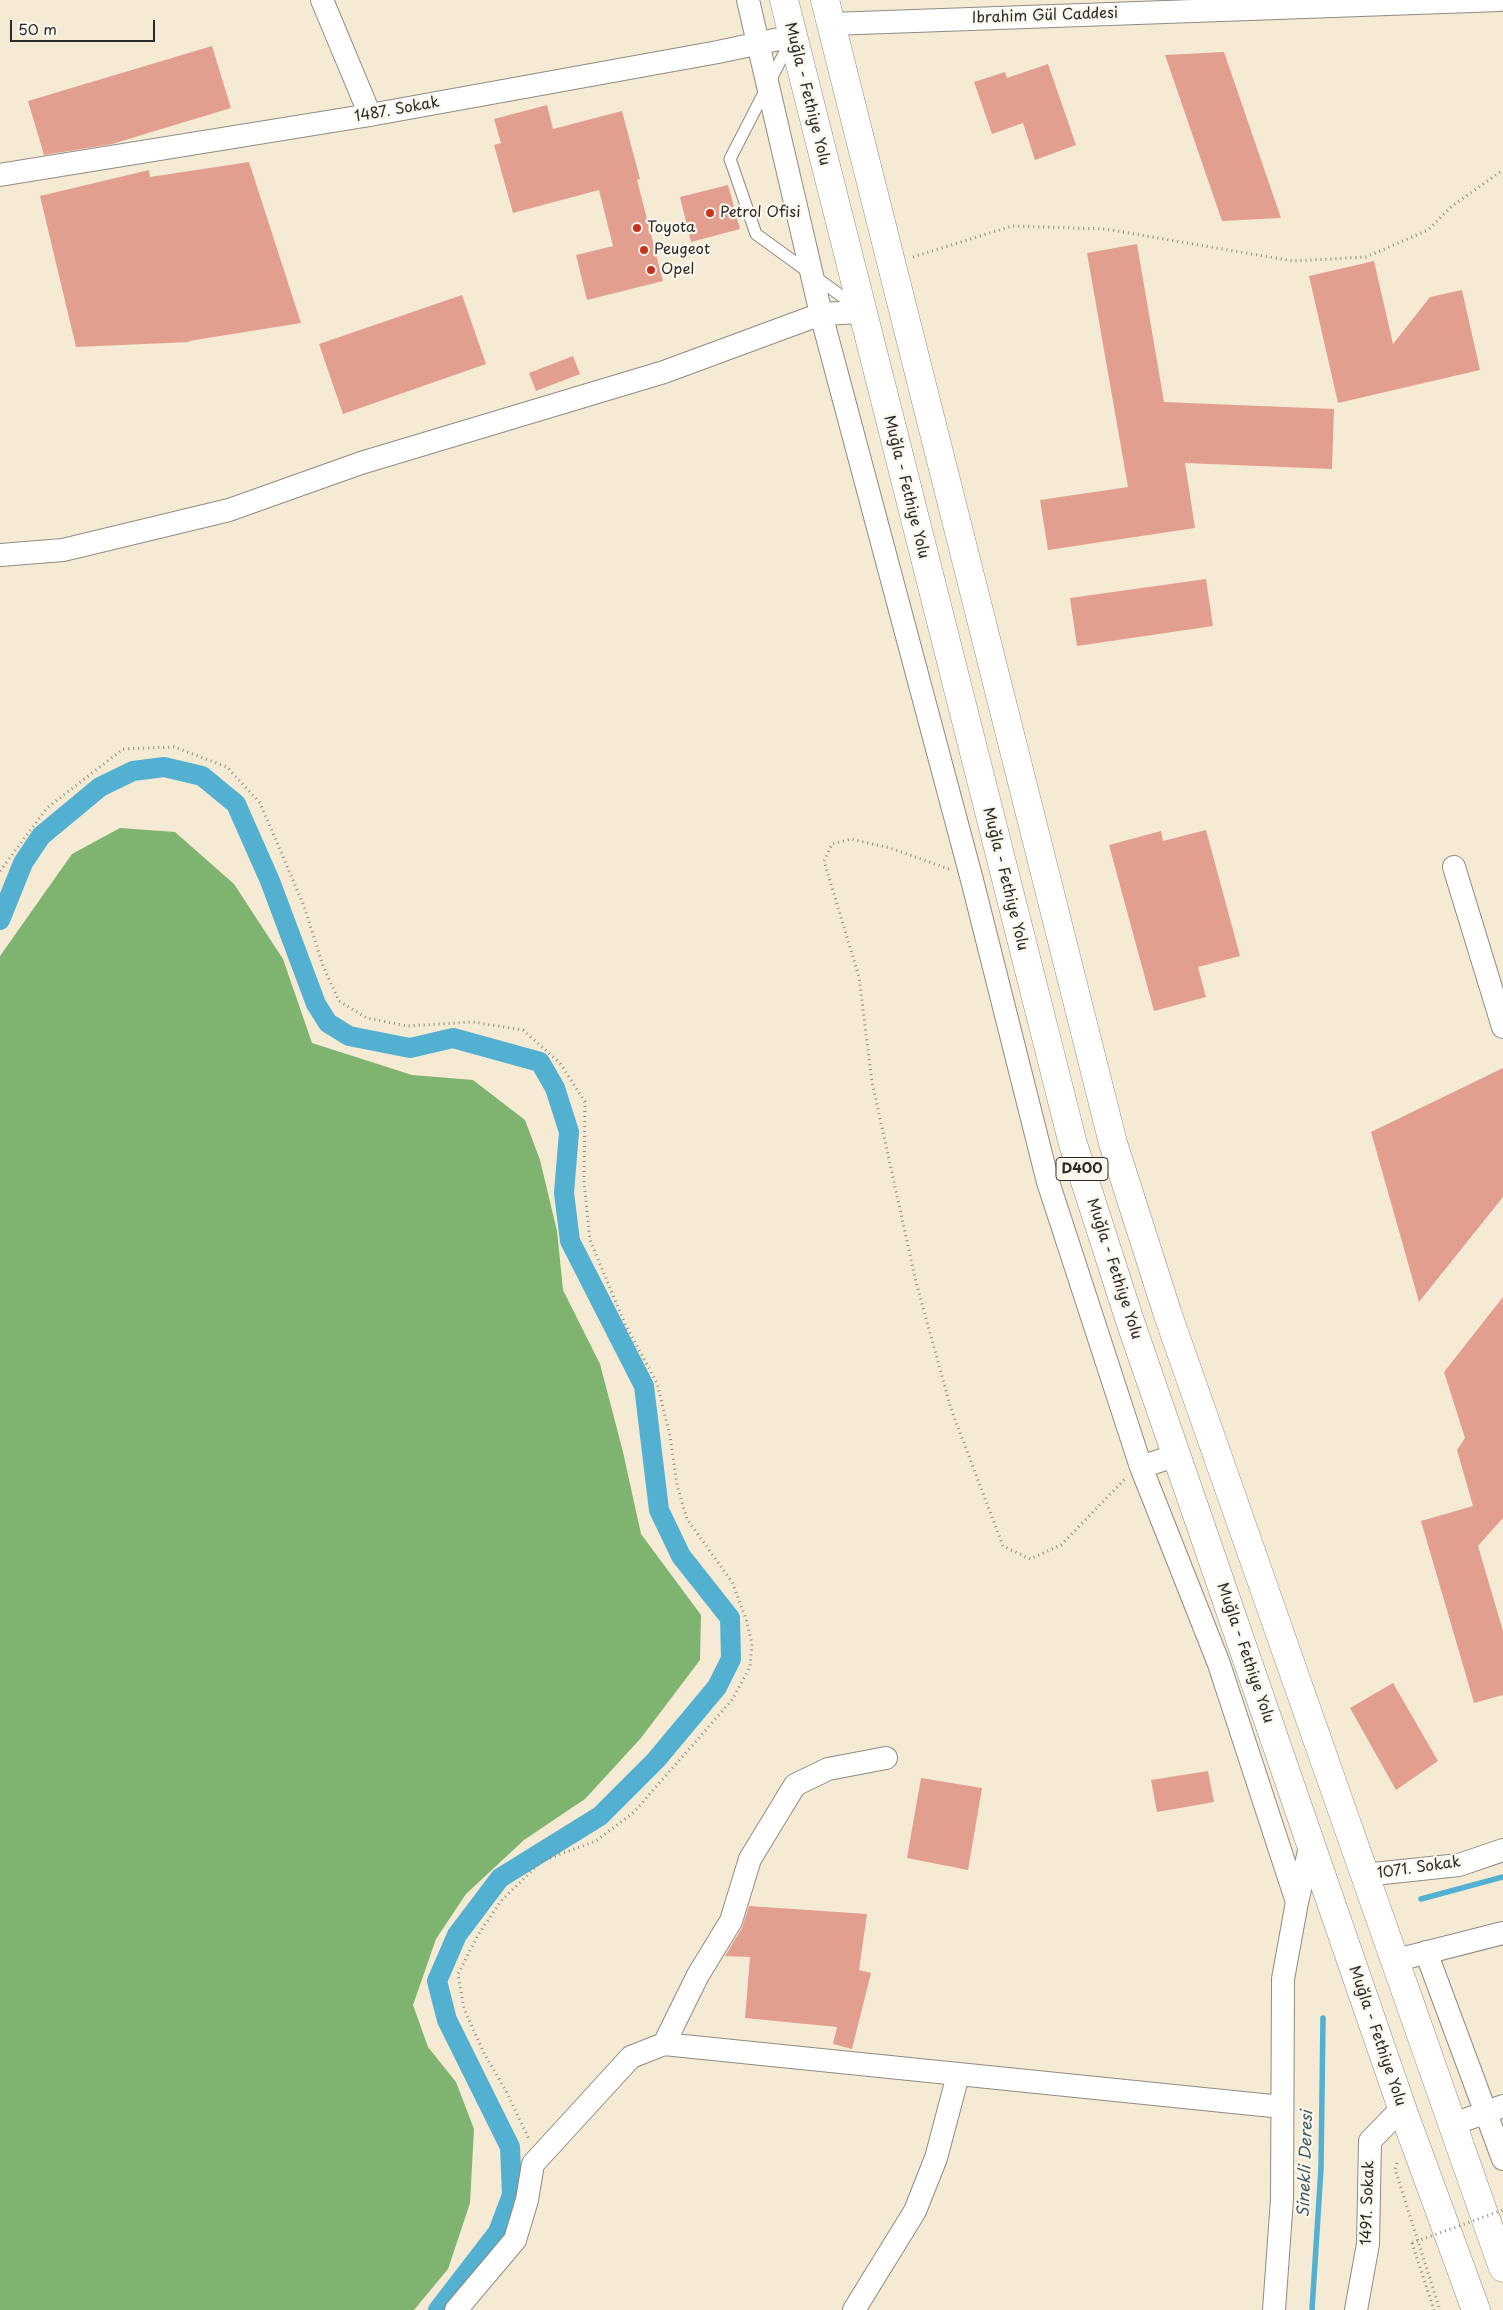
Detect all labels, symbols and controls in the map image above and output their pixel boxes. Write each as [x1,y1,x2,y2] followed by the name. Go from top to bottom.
[972,4,1118,28] street label: Ibrahim Gül Caddesi
[12,10,158,42] scale bar
[18,17,57,40] text: 50 m
[780,20,834,168] street label: Muğla - Fethiye Yolu
[353,94,441,126] street label: 1487. Sokak
[720,204,800,222] place label: Petrol Ofisi
[704,207,716,219] marker: Petrol Ofisi
[647,219,695,237] place label: Toyota
[631,222,643,234] marker: Toyota
[654,241,710,259] place label: Peugeot
[638,244,650,256] marker: Peugeot
[661,261,694,279] place label: Opel
[645,264,657,276] marker: Opel
[879,413,933,561] street label: Muğla - Fethiye Yolu
[978,805,1032,953] street label: Muğla - Fethiye Yolu
[1056,1158,1108,1180] road number: D400
[1083,1196,1145,1342] street label: Muğla - Fethiye Yolu
[1213,1581,1277,1725] street label: Muğla - Fethiye Yolu
[1376,1853,1462,1883] street label: 1071. Sokak
[1345,1964,1409,2108] street label: Muğla - Fethiye Yolu
[1295,2110,1317,2218] water label: Sinekli Deresi
[1358,2160,1378,2246] street label: 1491. Sokak

